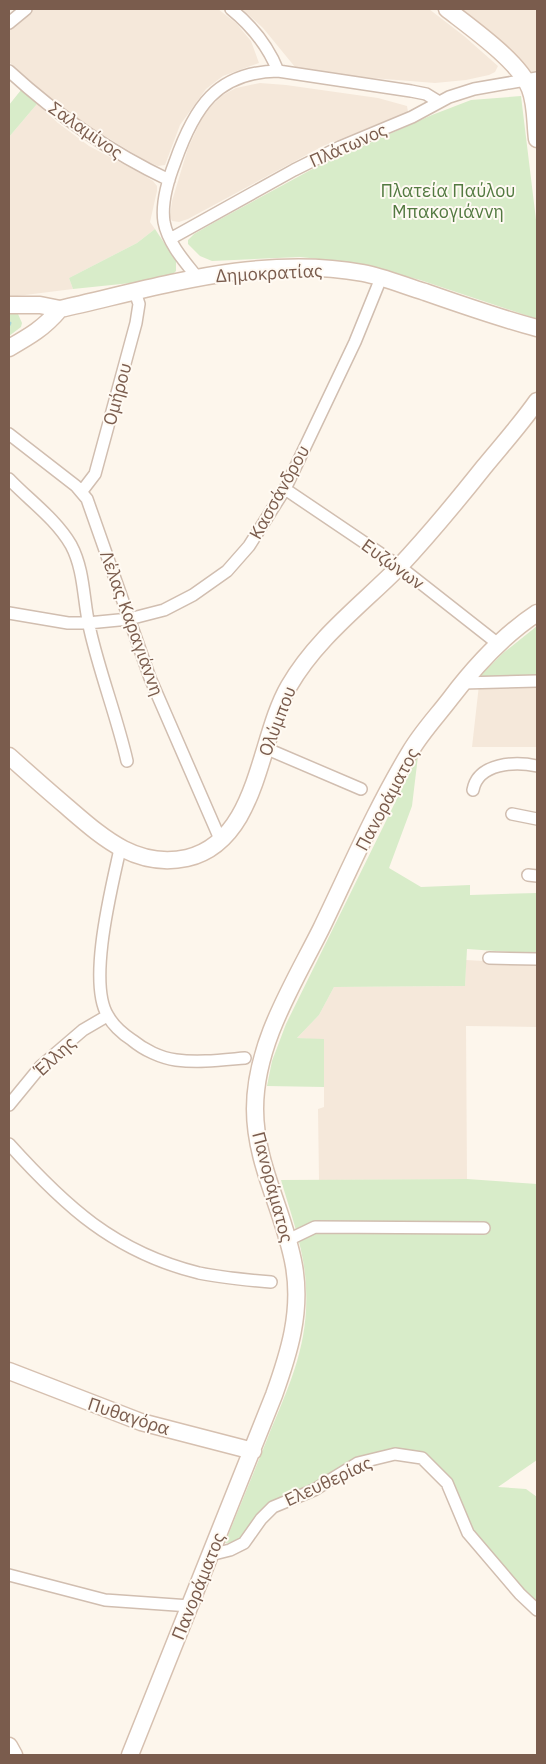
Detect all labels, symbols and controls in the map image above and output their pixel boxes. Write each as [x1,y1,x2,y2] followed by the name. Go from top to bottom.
[44,96,128,164] street label: Σαλαμίνος
[306,118,391,172] street label: Πλάτωνος
[380,179,516,223] park label: Πλατεία Παύλου Μπακογιάννη
[215,259,323,287] street label: Δημοκρατίας
[98,360,136,428] street label: Ομήρου
[244,441,314,543] street label: Κασσάνδρου
[357,533,429,595] street label: Ευζώνων
[95,547,169,699] street label: Λέλας Καραγιάννη
[253,683,301,759] street label: Ολύμπου
[350,743,424,855] street label: Πανοράματος
[29,1031,81,1082] street label: Έλλης
[247,1129,299,1245] street label: Πανοράματος
[85,1392,173,1440] street label: Πυθαγόρα
[281,1451,376,1511] street label: Ελευθερίας
[166,1529,230,1643] street label: Πανοράματος

